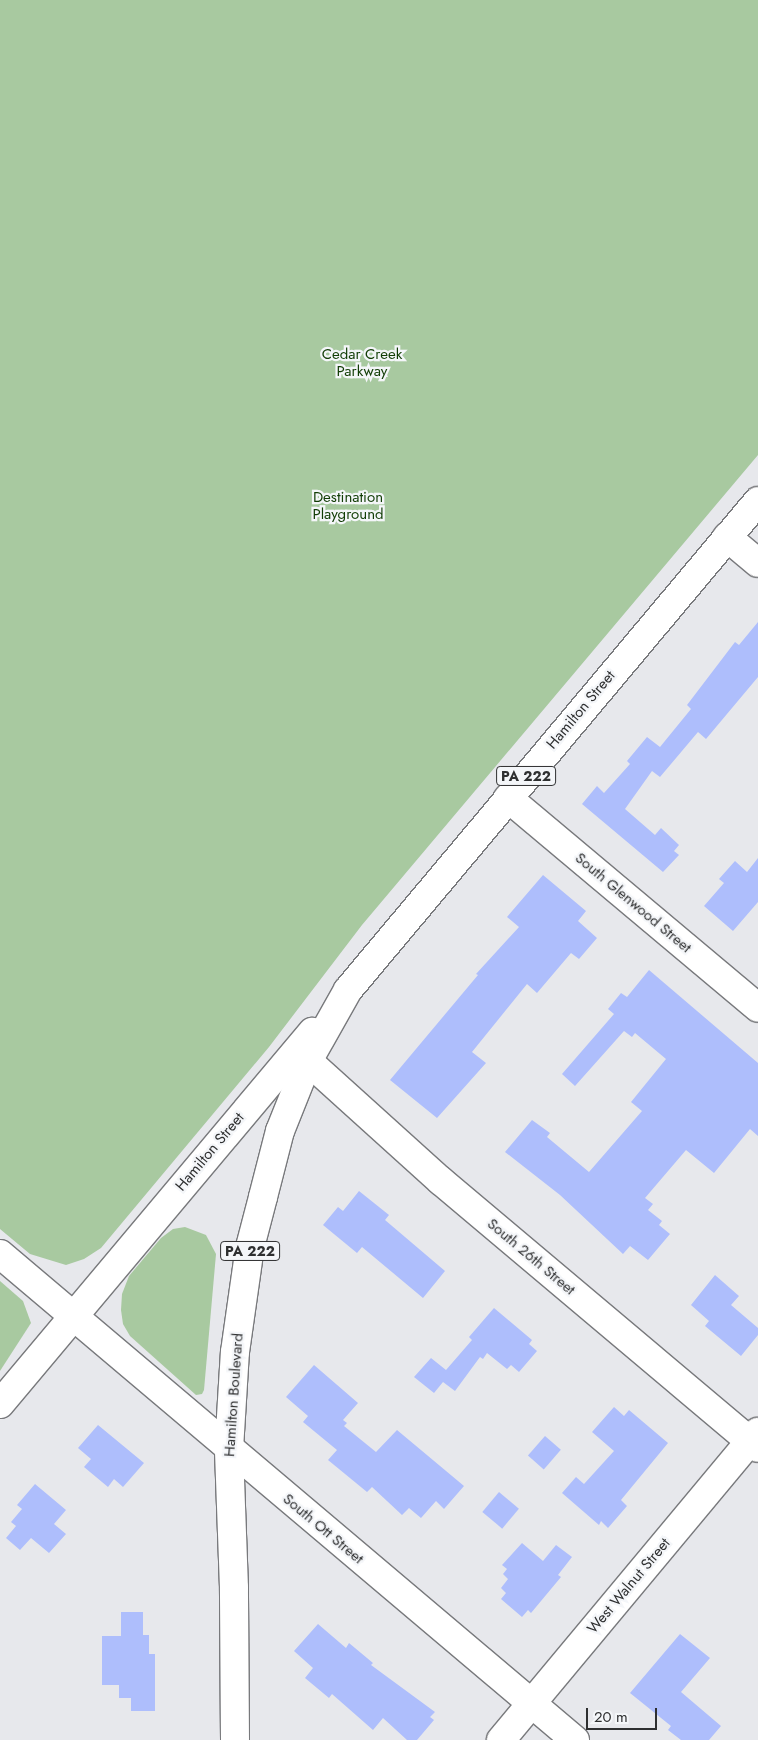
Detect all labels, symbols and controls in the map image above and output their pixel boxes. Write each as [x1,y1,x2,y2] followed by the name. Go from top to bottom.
[322,345,402,380] park label: Cedar Creek Parkway
[312,488,384,523] park label: Destination Playground
[543,667,619,753] street label: Hamilton Street
[496,764,556,788] road number: PA 222
[571,849,695,957] street label: South Glenwood Street
[172,1109,248,1195] street label: Hamilton Street
[483,1215,579,1299] street label: South 26th Street
[220,1240,280,1262] road number: PA 222
[221,1332,247,1458] street label: Hamilton Boulevard
[279,1490,367,1568] street label: South Ott Street
[584,1535,674,1637] street label: West Walnut Street
[588,1698,659,1730] scale bar
[594,1706,628,1728] text: 20 m

